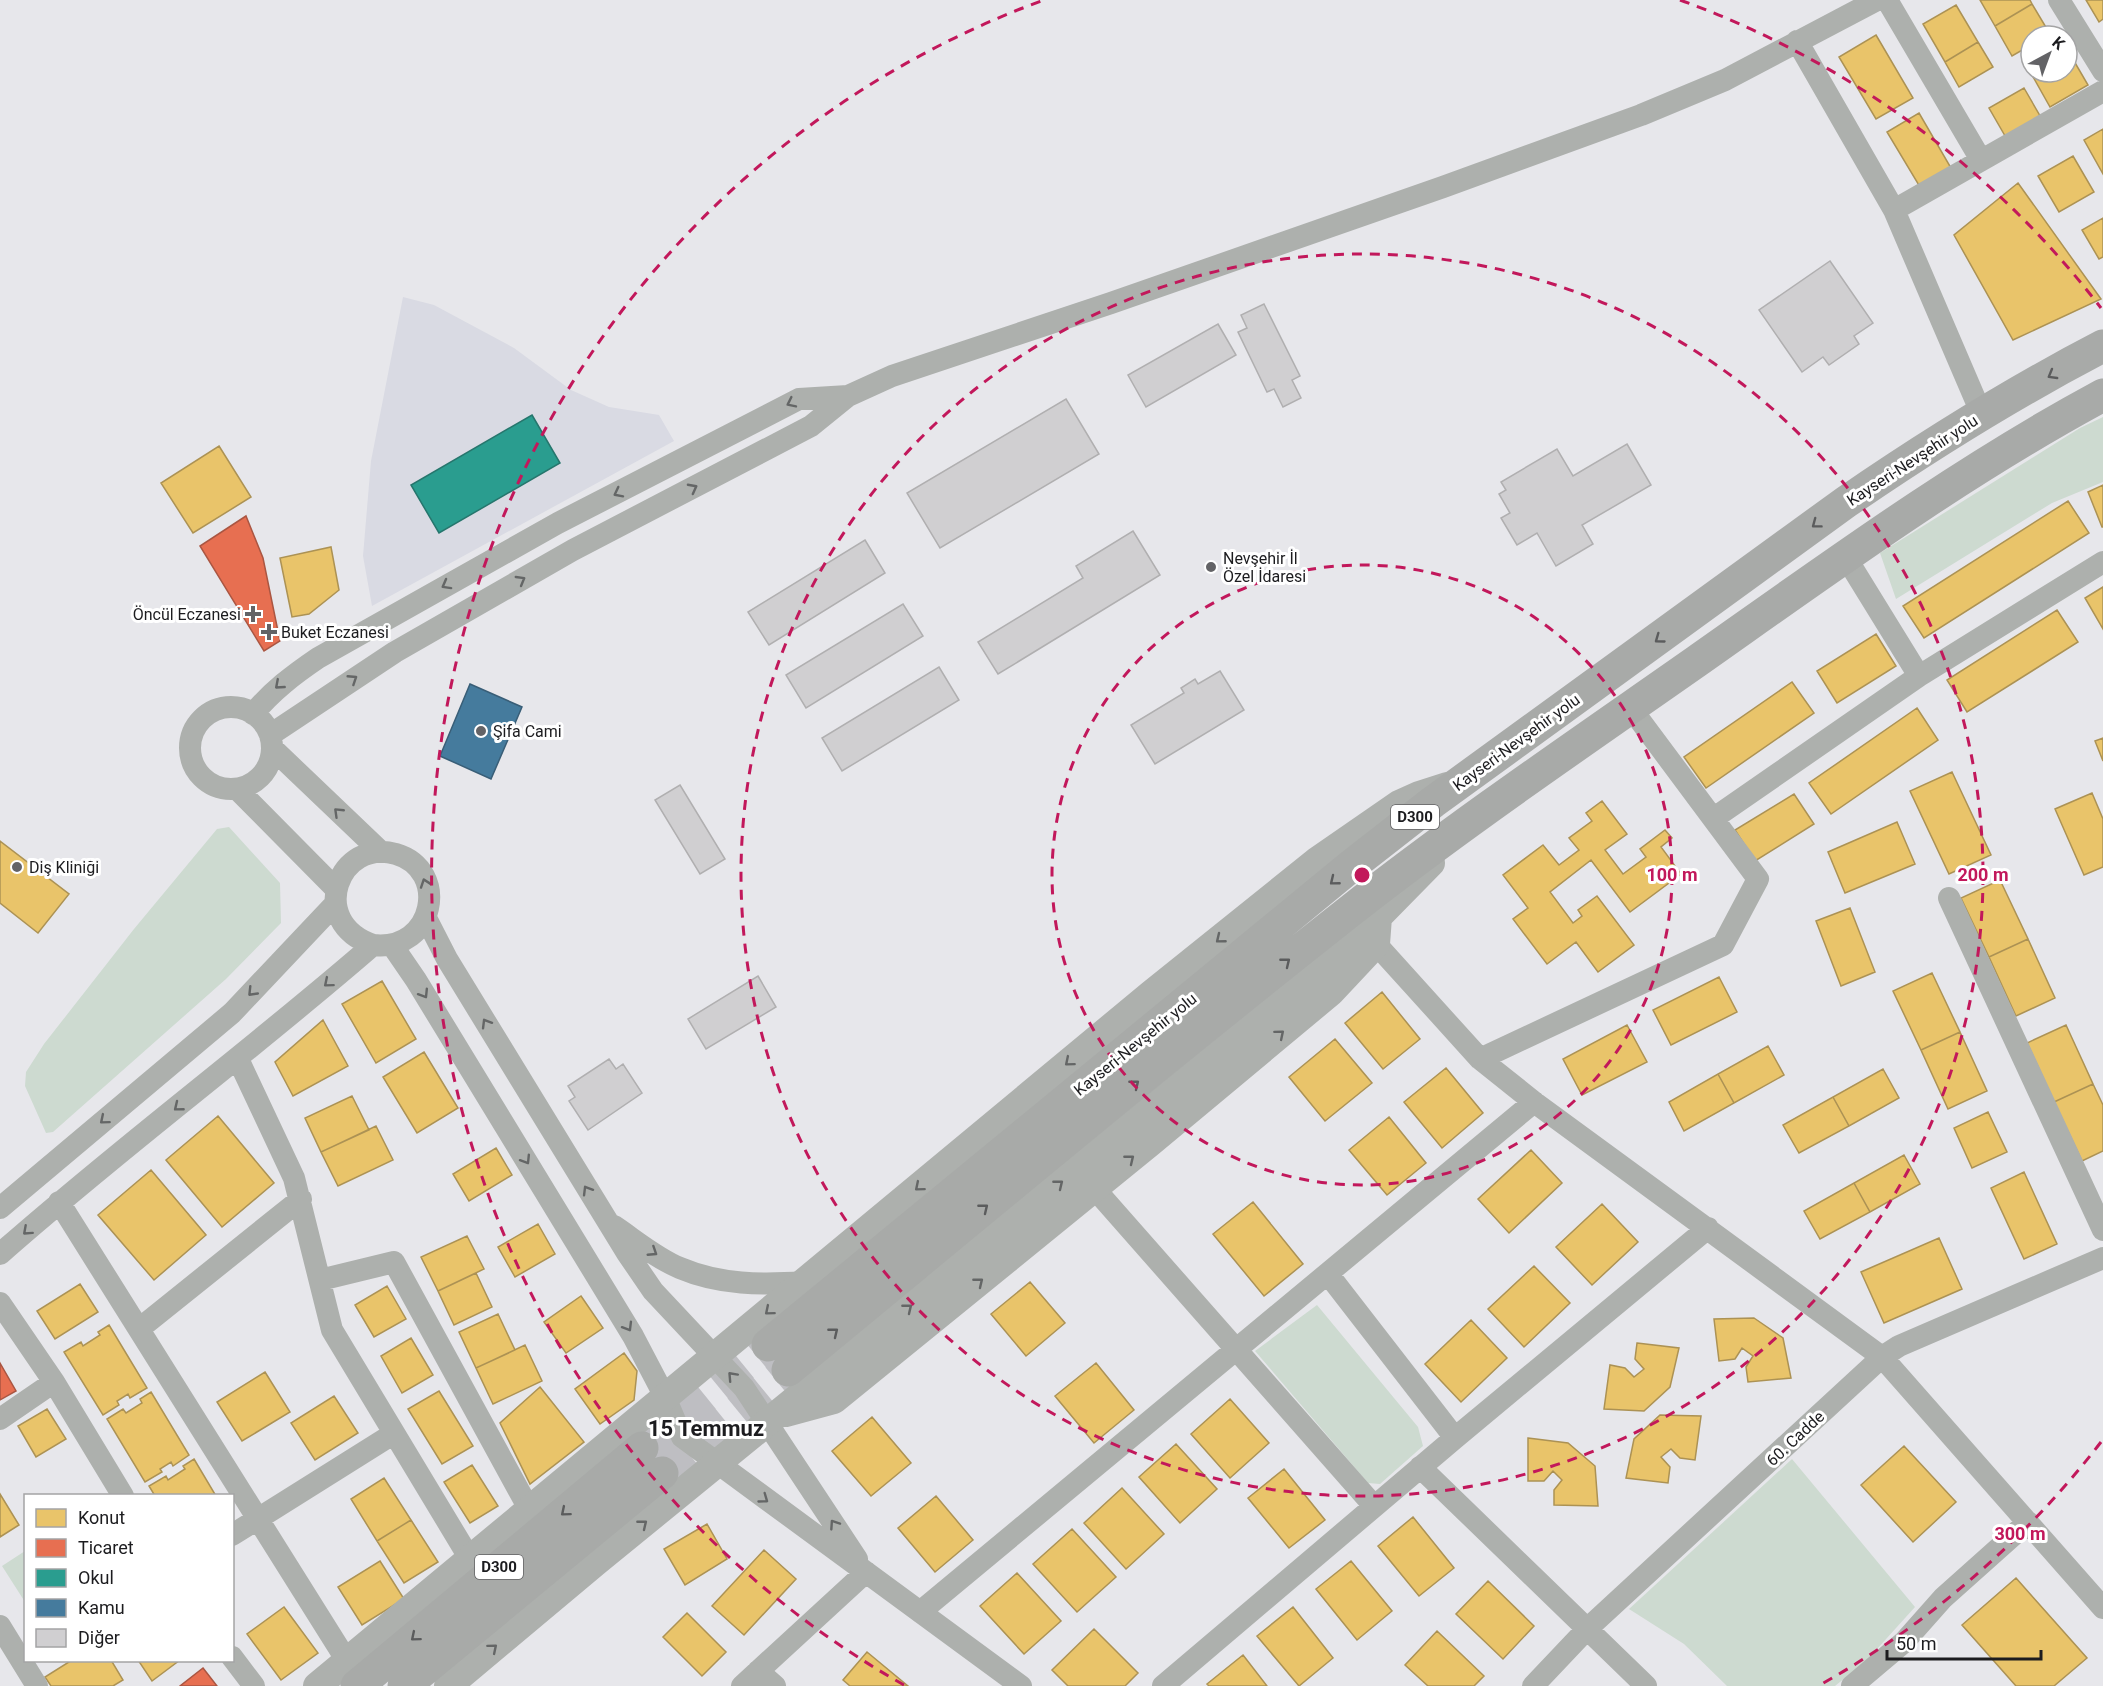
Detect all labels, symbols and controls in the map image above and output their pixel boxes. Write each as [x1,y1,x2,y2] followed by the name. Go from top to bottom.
[2019,24,2079,84] north arrow
[2048,33,2069,54] text: K
[2048,368,2058,379] one-way arrow
[786,396,797,408] one-way arrow
[1843,411,1981,510] street label: Kayseri-Nevşehir yolu
[687,484,697,495] one-way arrow
[613,485,624,497] one-way arrow
[1812,517,1823,528] one-way arrow
[1223,549,1306,586] place label: Nevşehir İl Özel İdaresi
[1204,560,1218,574] marker: Nevşehir İl Özel İdaresi
[515,576,525,587] one-way arrow
[442,578,452,589] one-way arrow
[133,605,241,624] place label: Öncül Eczanesi
[246,607,260,621] marker: Öncül Eczanesi
[281,623,389,642] place label: Buket Eczanesi
[262,625,276,639] marker: Buket Eczanesi
[1655,632,1666,643] one-way arrow
[347,674,357,686] one-way arrow
[275,678,286,689] one-way arrow
[1449,690,1584,795] street label: Kayseri-Nevşehir yolu
[493,722,562,741] place label: Şifa Cami
[474,724,488,738] marker: Şifa Cami
[1391,805,1439,829] road number: D300
[335,808,346,819] one-way arrow
[29,858,99,877] place label: Diş Kliniği
[10,860,24,874] marker: Diş Kliniği
[1646,864,1698,885] text: 100 m
[1957,864,2009,885] text: 200 m
[1352,865,1372,885] centre of rings
[1330,873,1341,884] one-way arrow
[419,878,432,889] one-way arrow
[1216,931,1227,942] one-way arrow
[1280,958,1291,969] one-way arrow
[324,976,335,987] one-way arrow
[248,985,259,996] one-way arrow
[417,988,429,998] one-way arrow
[1070,989,1200,1100] street label: Kayseri-Nevşehir yolu
[481,1019,493,1029] one-way arrow
[1273,1031,1284,1042] one-way arrow
[1065,1055,1076,1066] one-way arrow
[1128,1081,1139,1092] one-way arrow
[174,1100,185,1111] one-way arrow
[100,1113,111,1124] one-way arrow
[519,1154,531,1164] one-way arrow
[1123,1155,1134,1166] one-way arrow
[915,1179,926,1190] one-way arrow
[1052,1181,1063,1192] one-way arrow
[582,1186,594,1196] one-way arrow
[977,1205,988,1216] one-way arrow
[23,1224,34,1235] one-way arrow
[647,1245,657,1257] one-way arrow
[972,1278,983,1289] one-way arrow
[765,1304,776,1315] one-way arrow
[901,1304,912,1315] one-way arrow
[621,1321,632,1331] one-way arrow
[827,1329,838,1340] one-way arrow
[729,1372,740,1383] one-way arrow
[1763,1407,1828,1470] street label: 60. Cadde
[648,1416,764,1441] district label: 15 Temmuz
[758,1491,769,1502] one-way arrow
[24,1494,234,1662] legend
[561,1505,572,1516] one-way arrow
[78,1507,125,1528] text: Konut
[830,1519,841,1530] one-way arrow
[636,1520,647,1531] one-way arrow
[1994,1523,2046,1544] text: 300 m
[78,1537,134,1558] text: Ticaret
[475,1555,523,1579] road number: D300
[78,1567,114,1588] text: Okul
[78,1597,125,1618] text: Kamu
[1887,1623,2042,1661] scale bar
[78,1627,120,1648] text: Diğer
[411,1630,422,1641] one-way arrow
[1896,1633,1936,1654] text: 50 m
[486,1645,497,1656] one-way arrow

